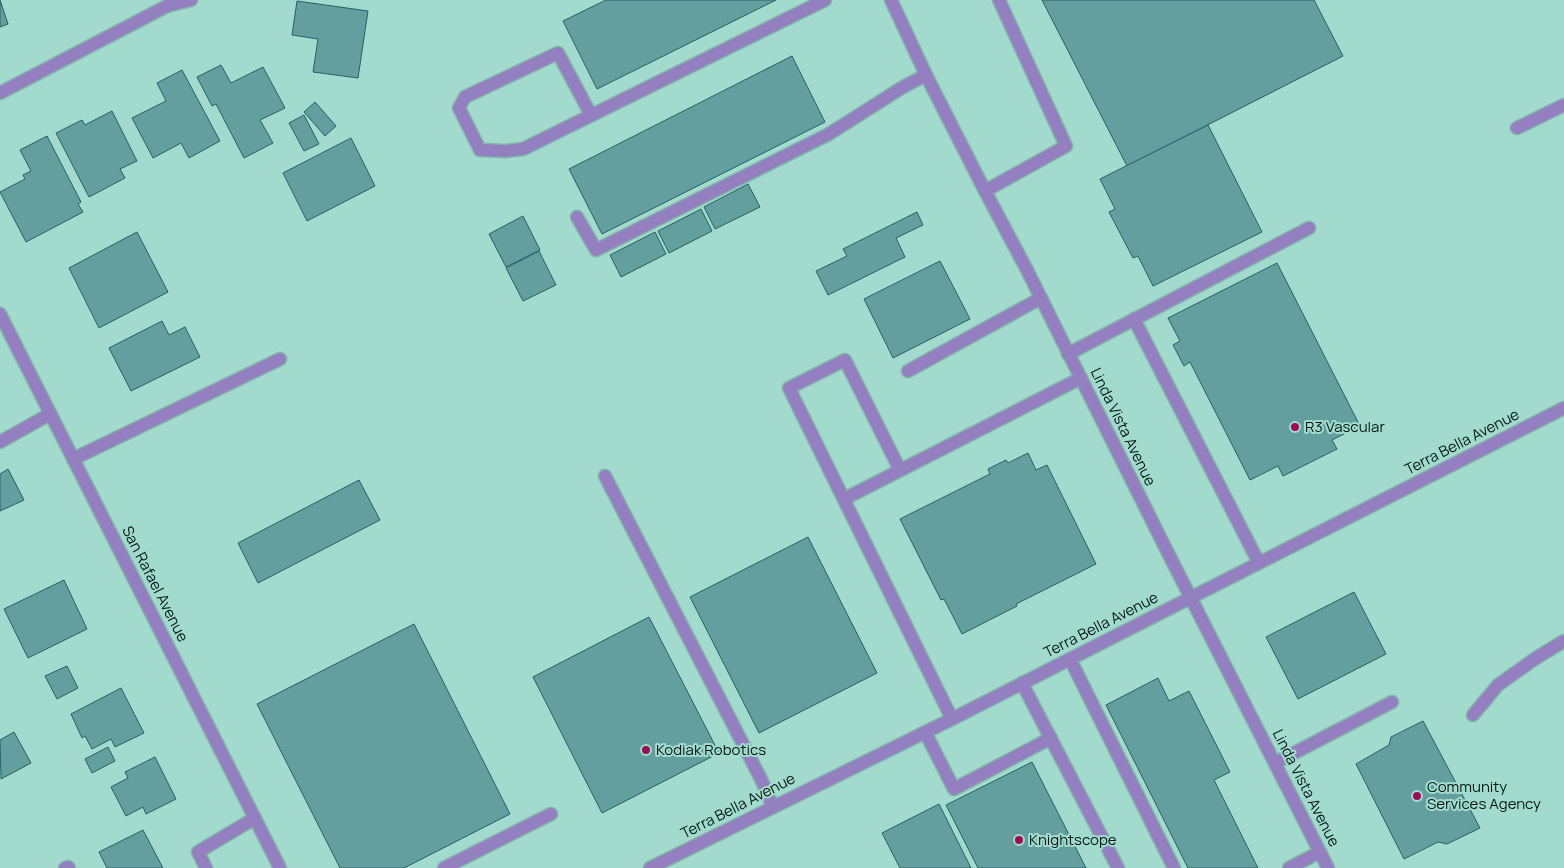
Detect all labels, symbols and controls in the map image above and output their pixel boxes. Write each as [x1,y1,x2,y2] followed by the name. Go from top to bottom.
[1086,364,1161,490] street label: Linda Vista Avenue
[1401,403,1523,480] street label: Terra Bella Avenue
[1305,416,1385,437] place label: R3 Vascular
[1289,421,1301,433] marker: R3 Vascular
[117,522,194,645] street label: San Rafael Avenue
[1040,586,1162,663] street label: Terra Bella Avenue
[1268,726,1345,850] street label: Linda Vista Avenue
[656,739,766,760] place label: Kodiak Robotics
[640,744,652,756] marker: Kodiak Robotics
[677,767,799,844] street label: Terra Bella Avenue
[1427,776,1541,814] place label: Community Services Agency
[1411,790,1423,802] marker: Community Services Agency
[1029,829,1117,850] place label: Knightscope
[1013,834,1025,846] marker: Knightscope

